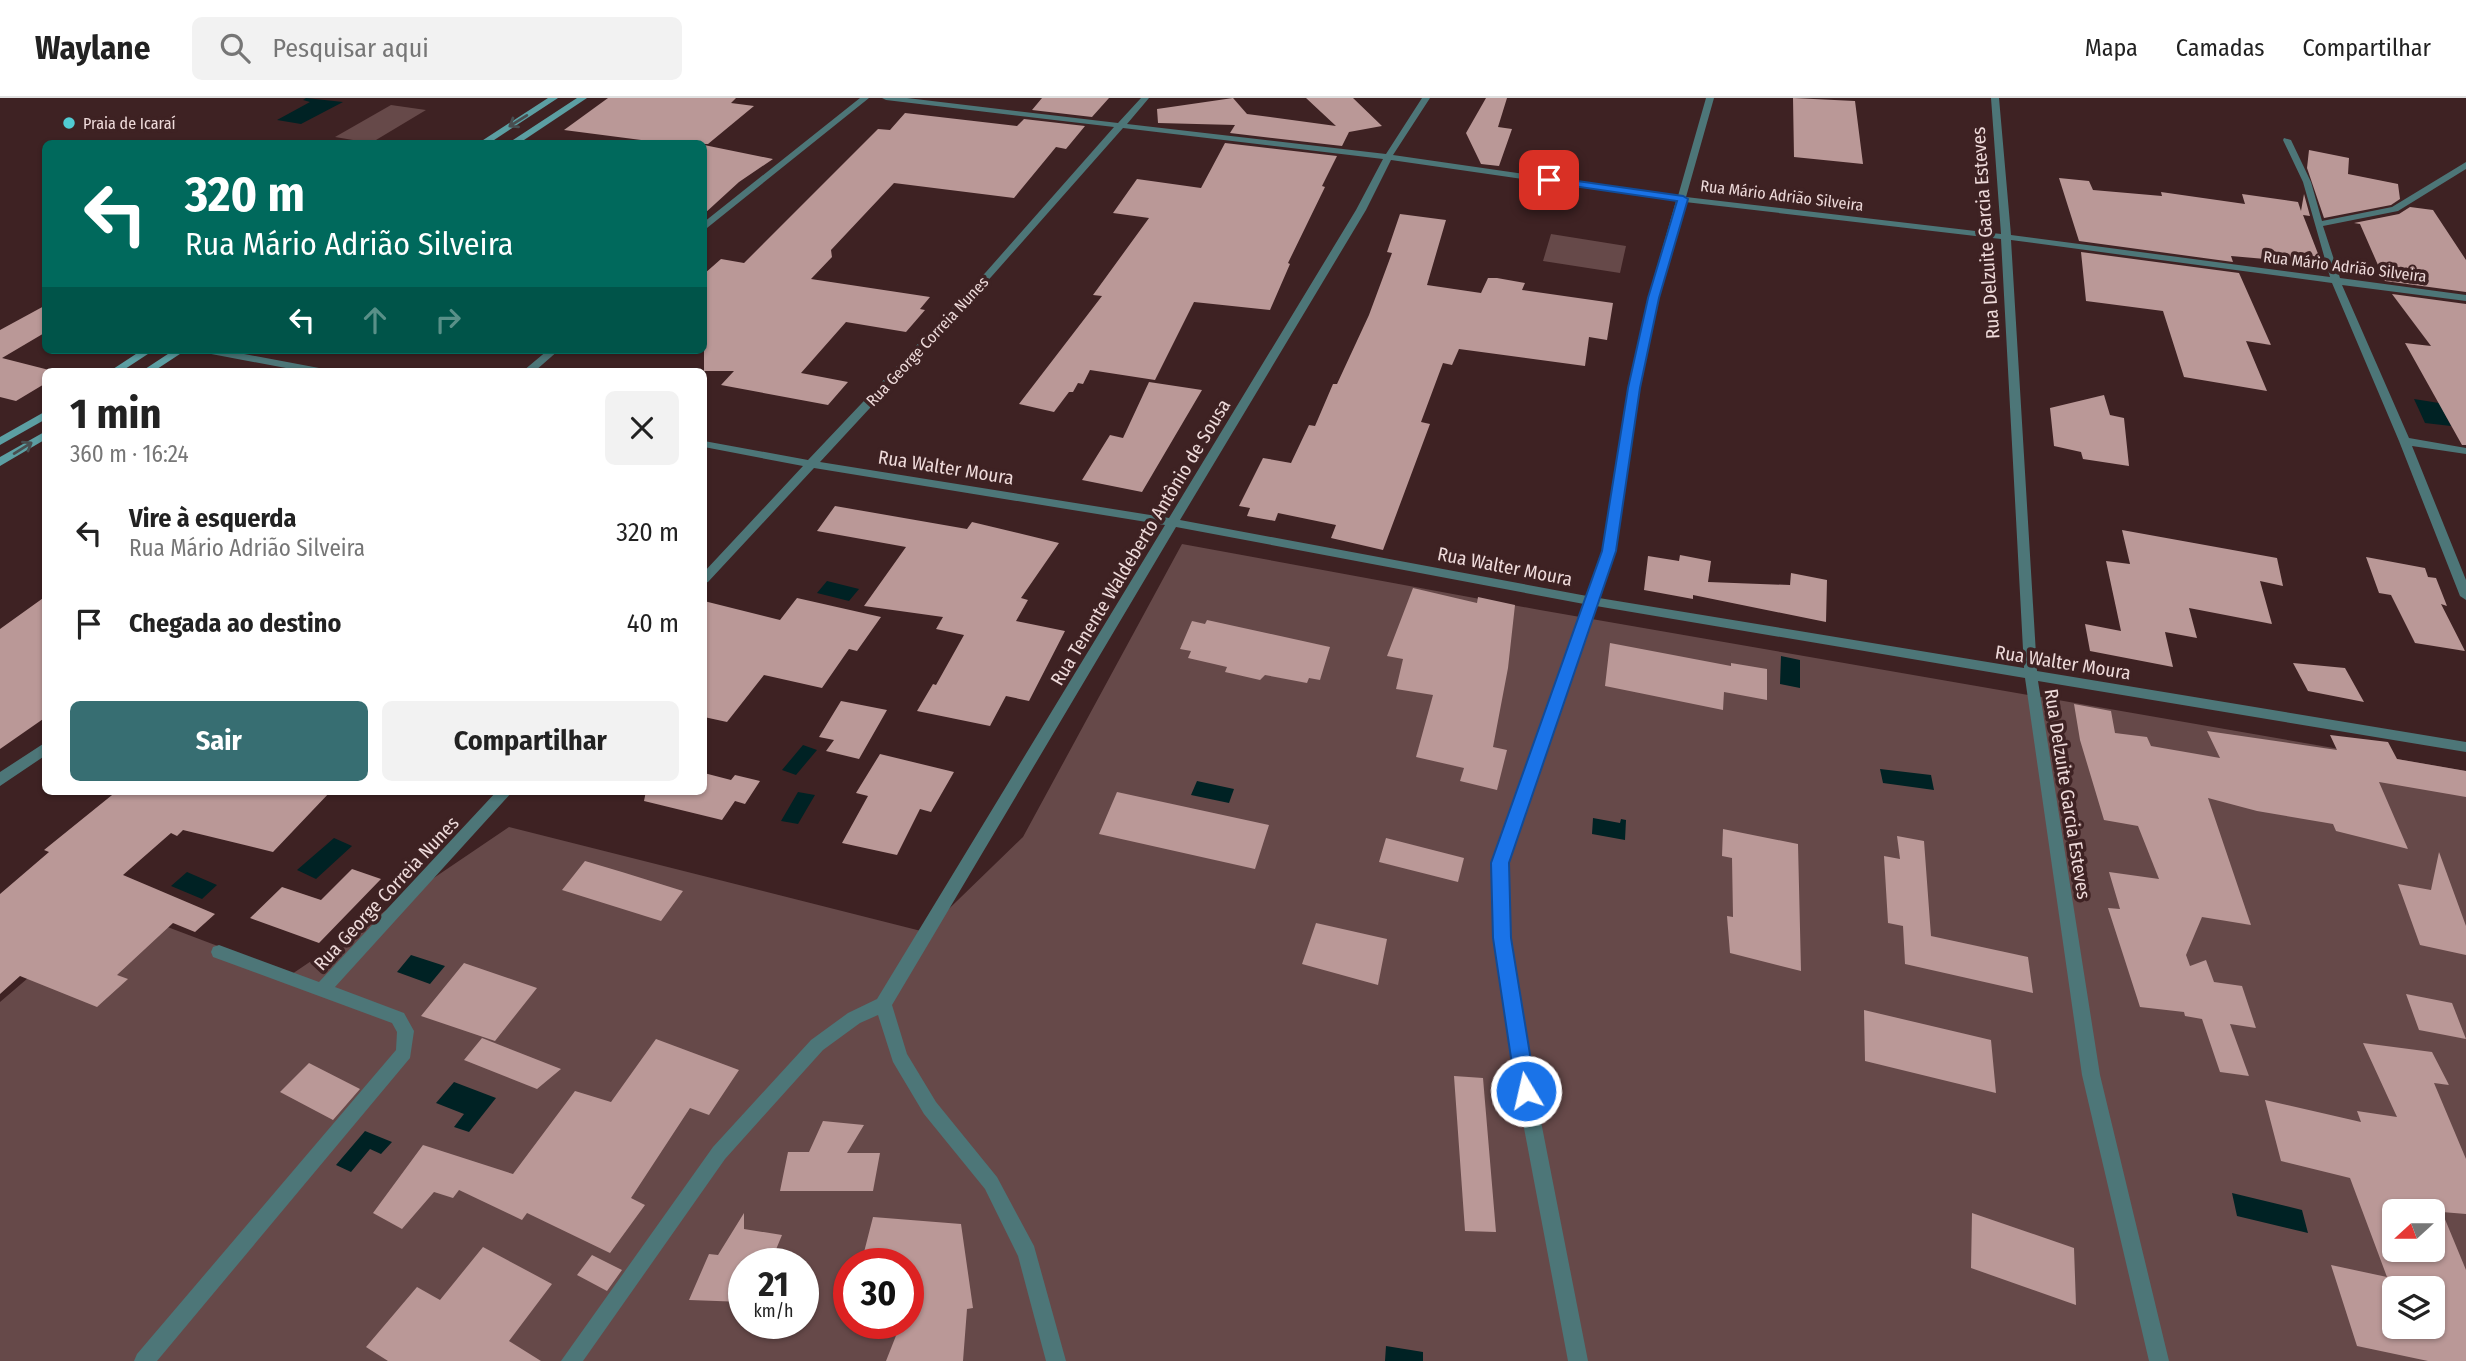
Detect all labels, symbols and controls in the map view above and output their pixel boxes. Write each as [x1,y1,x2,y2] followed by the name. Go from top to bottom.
[192,17,682,80] search box
[35,28,150,68] text: Waylane
[216,29,254,67] icon: search
[272,33,429,64] text: Pesquisar aqui
[2085,34,2138,62] text: Mapa
[2176,34,2265,62] text: Camadas
[2303,34,2431,62] text: Compartilhar
[83,114,176,133] place label: Praia de Icaraí
[508,114,528,128] one-way arrow
[61,115,77,131] marker: Praia de Icaraí
[1967,126,2004,340] street label: Rua Delzuite Garcia Esteves
[1519,150,1579,210] pin
[1530,161,1568,199] icon: arrive
[185,165,305,224] text: 320 m
[70,168,161,259] icon: left
[1699,176,1865,215] street label: Rua Mário Adrião Silveira
[185,225,514,263] text: Rua Mário Adrião Silveira
[2262,247,2428,286] street label: Rua Mário Adrião Silveira
[862,273,992,410] street label: Rua George Correia Nunes
[283,301,321,339] icon: left
[356,301,394,339] icon: ahead
[429,301,467,339] icon: right
[70,389,161,439] text: 1 min
[605,391,679,465] button: close
[1046,395,1235,690] street label: Rua Tenente Waldeberto Antônio de Sousa
[70,440,189,468] text: 360 m · 16:24
[12,441,32,455] one-way arrow
[876,445,1015,490] street label: Rua Walter Moura
[129,503,296,534] text: Vire à esquerda
[70,514,108,552] icon: left
[616,517,679,548] text: 320 m
[129,534,365,562] text: Rua Mário Adrião Silveira
[1435,542,1574,591] street label: Rua Walter Moura
[70,605,108,643] icon: arrive
[129,608,341,639] text: Chegada ao destino
[627,608,679,639] text: 40 m
[1993,640,2132,685] street label: Rua Walter Moura
[2040,687,2095,901] street label: Rua Delzuite Garcia Esteves
[70,701,368,781] button: Sair
[382,701,679,781] button: Compartilhar
[309,812,464,975] street label: Rua George Correia Nunes
[1489,1054,1563,1128] position arrow
[2382,1199,2445,1262] north arrow
[2382,1199,2445,1339] map controls
[833,1248,924,1339] speed limit sign: 30
[758,1263,789,1305] text: 21
[2382,1276,2445,1339] button: layers
[753,1300,794,1322] text: km/h

